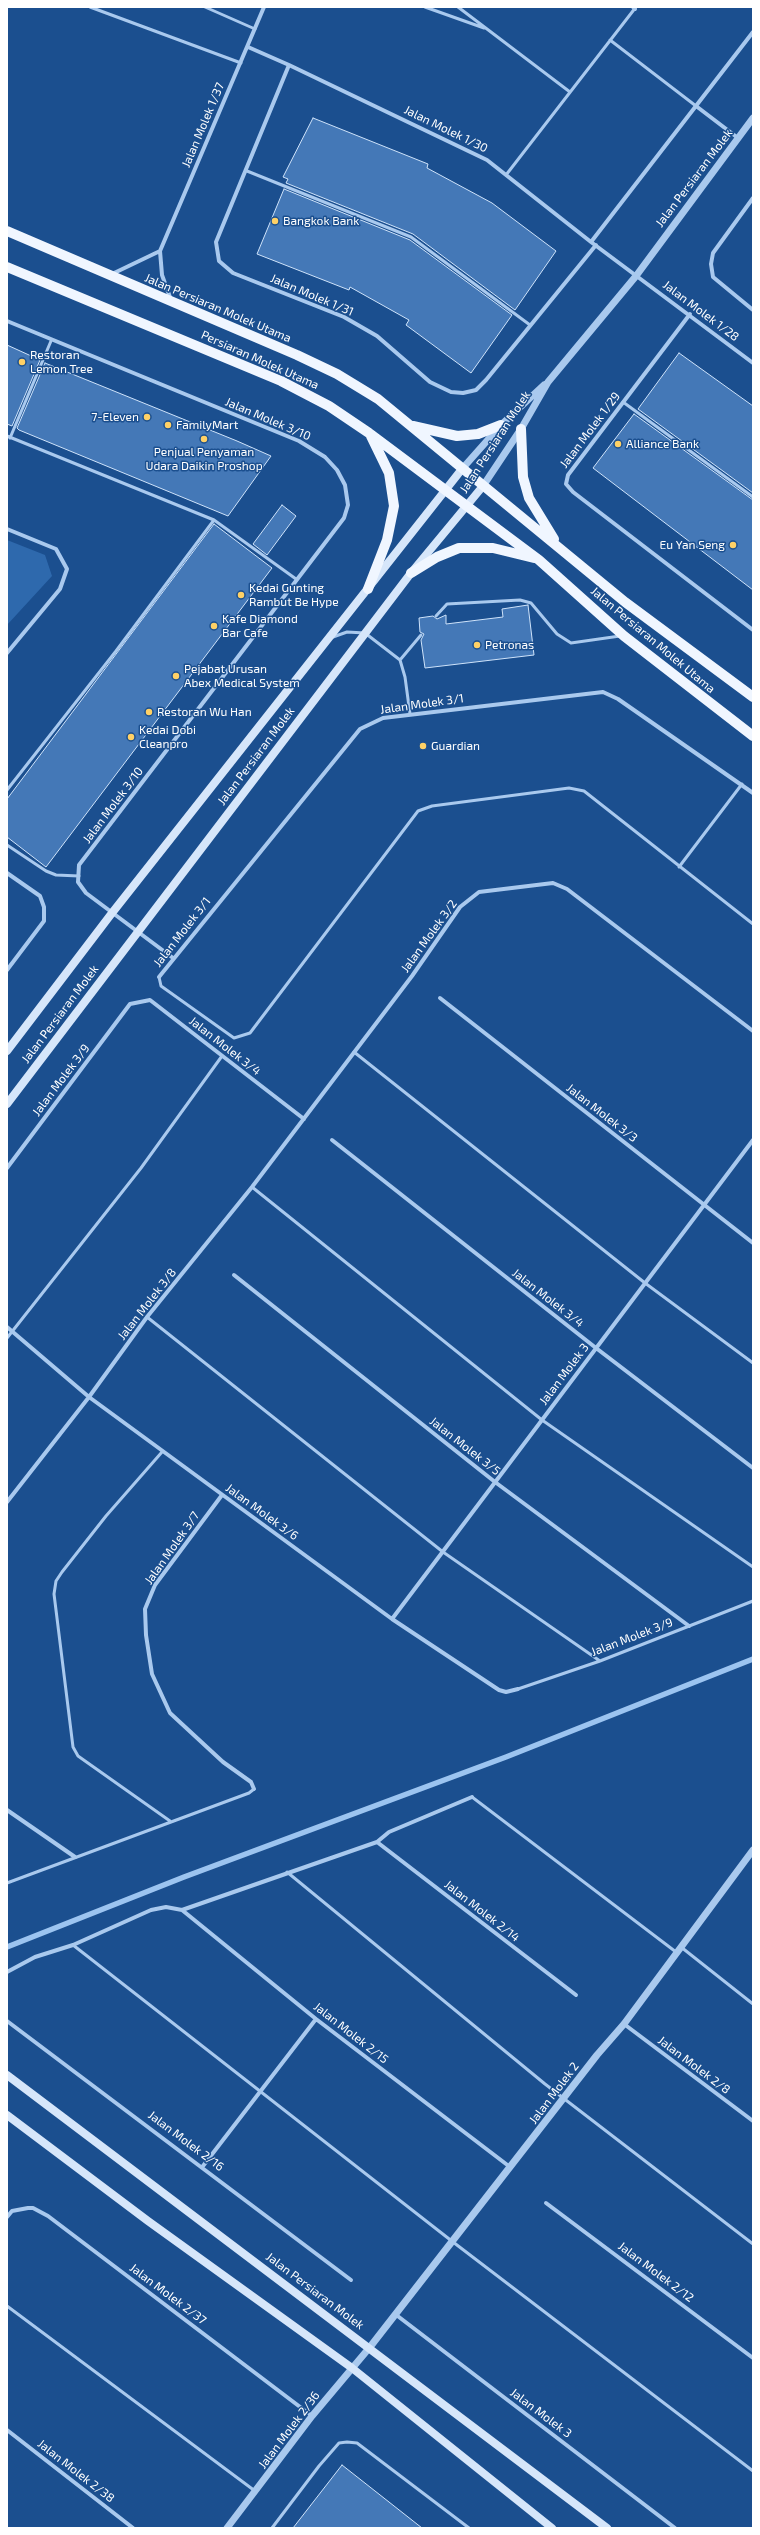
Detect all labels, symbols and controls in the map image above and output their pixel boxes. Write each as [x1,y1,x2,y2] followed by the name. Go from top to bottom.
[179,81,227,169] street label: Jalan Molek 1/37
[402,102,490,156] street label: Jalan Molek 1/30
[652,126,736,230] street label: Jalan Persiaran Molek
[283,214,359,228] place label: Bangkok Bank
[270,216,280,226] marker: Bangkok Bank
[143,271,293,345] street label: Jalan Persiaran Molek Utama
[268,271,356,319] street label: Jalan Molek 1/31
[660,278,742,344] street label: Jalan Molek 1/28
[199,328,321,392] street label: Persiaran Molek Utama
[30,348,93,376] place label: Restoran Lemon Tree
[17,357,27,367] marker: Restoran Lemon Tree
[457,388,533,496] street label: Jalan Persiaran Molek
[557,389,623,471] street label: Jalan Molek 1/29
[223,394,313,444] street label: Jalan Molek 3/10
[91,410,139,424] place label: 7-Eleven
[142,412,152,422] marker: 7-Eleven
[176,418,238,432] place label: FamilyMart
[163,420,173,430] marker: FamilyMart
[199,434,209,444] marker: Penjual Penyaman Udara Daikin Proshop
[626,437,699,451] place label: Alliance Bank
[613,439,623,449] marker: Alliance Bank
[145,445,263,473] place label: Penjual Penyaman Udara Daikin Proshop
[660,538,725,552] place label: Eu Yan Seng
[728,540,738,550] marker: Eu Yan Seng
[249,581,339,609] place label: Kedai Gunting Rambut Be Hype
[588,584,718,696] street label: Jalan Persiaran Molek Utama
[236,590,246,600] marker: Kedai Gunting Rambut Be Hype
[222,612,298,640] place label: Kafe Diamond Bar Cafe
[209,621,219,631] marker: Kafe Diamond Bar Cafe
[485,638,534,652] place label: Petronas
[472,640,482,650] marker: Petronas
[184,662,300,690] place label: Pejabat Urusan Abex Medical System
[171,671,181,681] marker: Pejabat Urusan Abex Medical System
[379,691,465,717] street label: Jalan Molek 3/1
[214,704,298,808] street label: Jalan Persiaran Molek
[157,705,252,719] place label: Restoran Wu Han
[144,707,154,717] marker: Restoran Wu Han
[139,723,196,751] place label: Kedai Dobi Cleanpro
[126,732,136,742] marker: Kedai Dobi Cleanpro
[431,739,480,753] place label: Guardian
[418,741,428,751] marker: Guardian
[80,764,146,846] street label: Jalan Molek 3/10
[150,894,214,970] street label: Jalan Molek 3/1
[398,897,460,975] street label: Jalan Molek 3/2
[18,962,102,1066] street label: Jalan Persiaran Molek
[186,1014,264,1078] street label: Jalan Molek 3/4
[29,1041,93,1119] street label: Jalan Molek 3/9
[564,1081,640,1145] street label: Jalan Molek 3/3
[115,1265,179,1343] street label: Jalan Molek 3/8
[509,1266,587,1330] street label: Jalan Molek 3/4
[536,1340,592,1408] street label: Jalan Molek 3
[427,1414,503,1478] street label: Jalan Molek 3/5
[223,1481,301,1543] street label: Jalan Molek 3/6
[142,1509,202,1587] street label: Jalan Molek 3/7
[589,1615,675,1659] street label: Jalan Molek 3/9
[441,1877,523,1945] street label: Jalan Molek 2/14
[311,1999,391,2067] street label: Jalan Molek 2/15
[655,2033,733,2097] street label: Jalan Molek 2/8
[526,2059,582,2127] street label: Jalan Molek 2
[145,2108,227,2174] street label: Jalan Molek 2/16
[615,2239,697,2305] street label: Jalan Molek 2/12
[263,2249,367,2333] street label: Jalan Persiaran Molek
[127,2260,209,2328] street label: Jalan Molek 2/37
[507,2385,575,2441] street label: Jalan Molek 3
[255,2388,323,2472] street label: Jalan Molek 2/36
[35,2437,117,2505] street label: Jalan Molek 2/38

